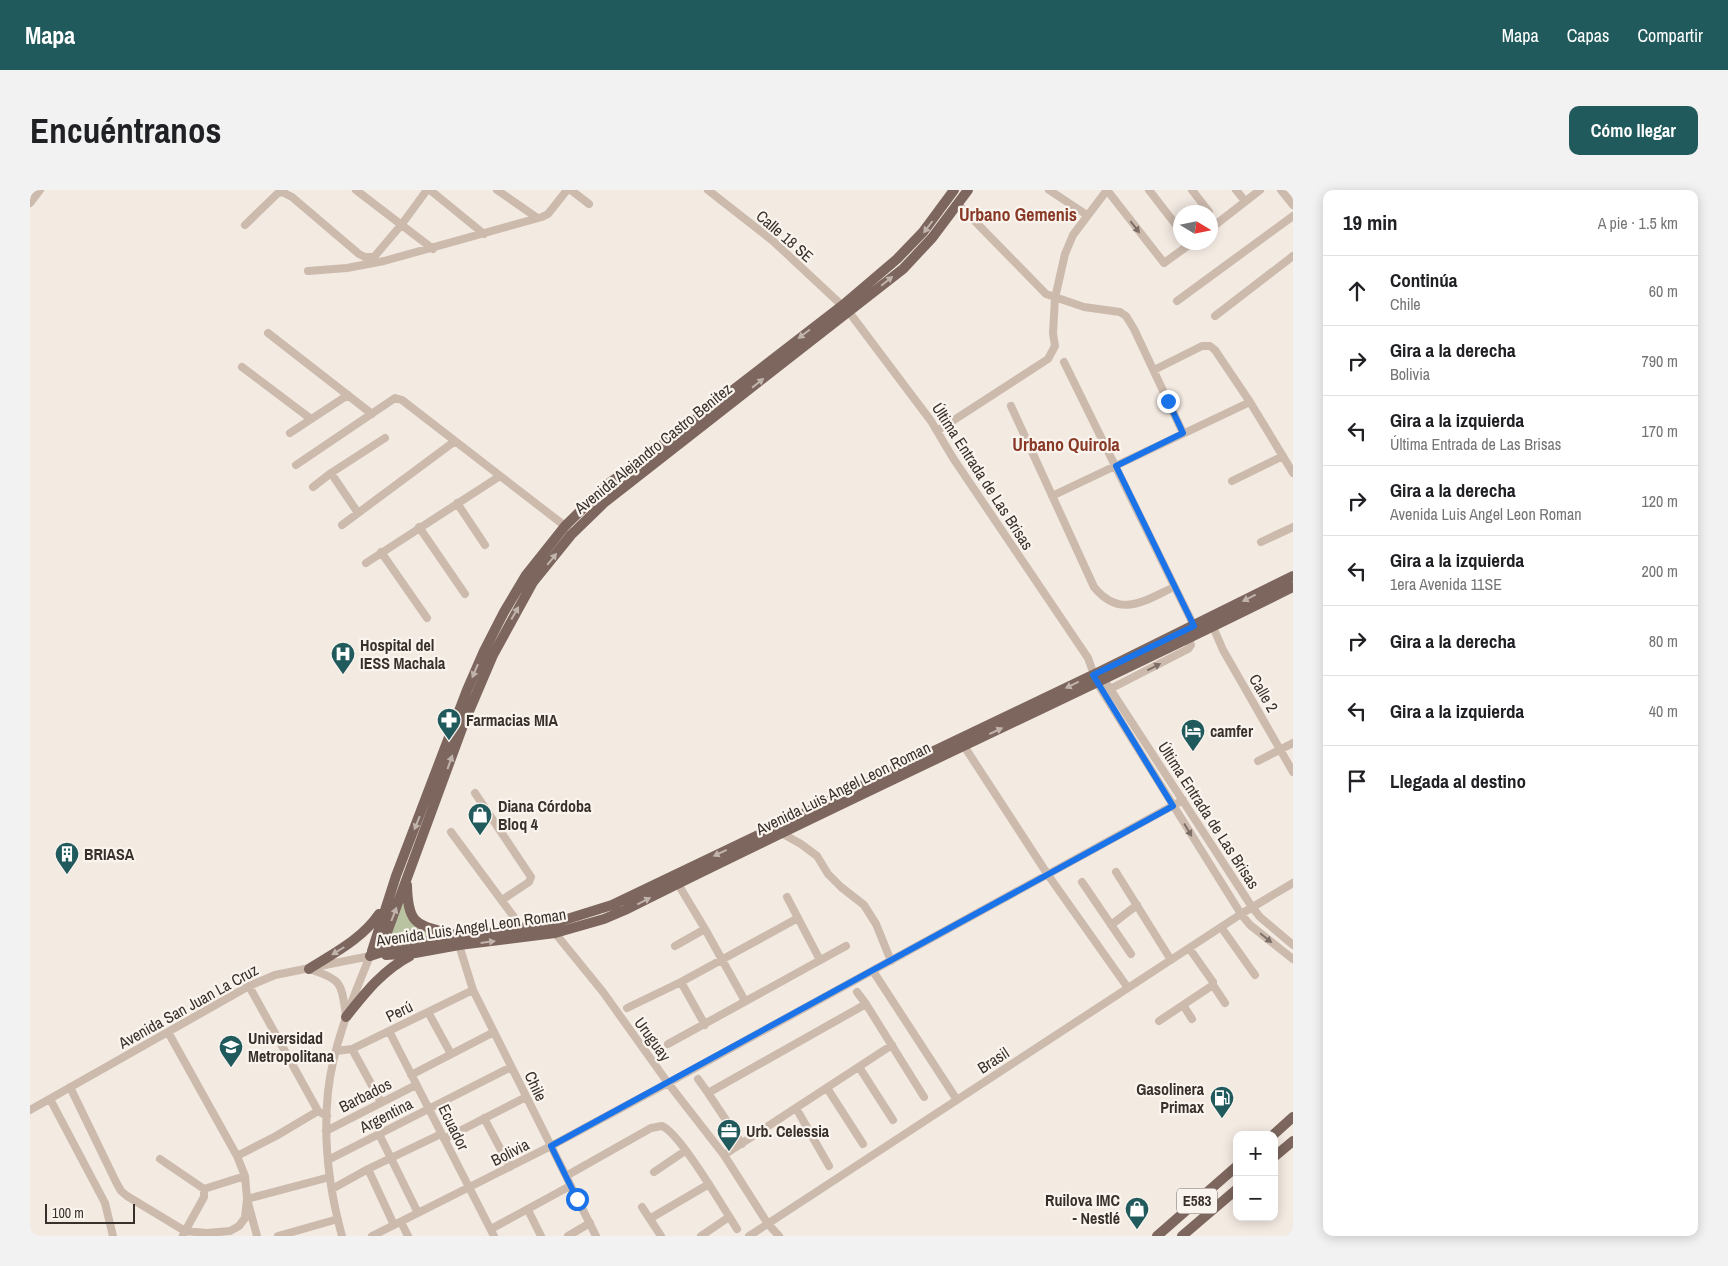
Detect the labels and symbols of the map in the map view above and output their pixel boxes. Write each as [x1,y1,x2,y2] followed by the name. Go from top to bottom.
[959,202,1077,227] district label: Urbano Gemenis
[752,205,818,267] street label: Calle 18 SE
[1173,205,1218,250] north arrow
[922,220,933,233] one-way arrow
[1130,220,1141,233] one-way arrow
[880,276,893,287] one-way arrow
[797,329,811,339] one-way arrow
[569,377,737,519] street label: Avenida Alejandro Castro Benitez
[751,378,765,388] one-way arrow
[1157,390,1180,413] route end
[927,398,1039,554] street label: Última Entrada de Las Brisas
[1012,432,1121,457] district label: Urbano Quirola
[546,552,557,565] one-way arrow
[1242,594,1257,602] one-way arrow
[511,605,519,620] one-way arrow
[360,634,446,674] place label: Hospital del IESS Machala
[330,641,356,675] hospital icon: Hospital del IESS Machala
[1146,663,1161,671] one-way arrow
[471,664,479,678] one-way arrow
[1244,670,1284,716] street label: Calle 2
[1065,681,1079,689] one-way arrow
[436,707,462,741] pharmacy icon: Farmacias MIA
[466,709,558,731] place label: Farmacias MIA
[1180,718,1206,752] hotel icon: camfer
[1210,720,1254,742] place label: camfer
[989,727,1003,735] one-way arrow
[751,736,934,840] street label: Avenida Luis Angel Leon Roman
[1153,737,1265,893] street label: Última Entrada de Las Brisas
[446,754,454,769] one-way arrow
[498,795,592,835] place label: Diana Córdoba Bloq 4
[467,802,493,836] shop icon: Diana Córdoba Bloq 4
[413,816,421,831] one-way arrow
[1184,824,1193,837] one-way arrow
[54,841,80,875] building icon: BRIASA
[84,843,135,865] place label: BRIASA
[713,849,727,857] one-way arrow
[637,896,652,905] one-way arrow
[374,903,567,951] street label: Avenida Luis Angel Leon Roman
[390,906,398,921] one-way arrow
[1259,932,1272,943] one-way arrow
[481,937,497,945] one-way arrow
[332,946,345,955] one-way arrow
[113,958,262,1054] street label: Avenida San Juan La Cruz
[382,995,416,1027] street label: Perú
[630,1012,677,1066] street label: Uruguay
[248,1027,335,1067] place label: Universidad Metropolitana
[218,1034,244,1068] school or university icon: Universidad Metropolitana
[973,1042,1013,1078] street label: Brasil
[519,1067,553,1105] street label: Chile
[335,1072,395,1118] street label: Barbados
[1136,1078,1205,1118] place label: Gasolinera Primax
[1209,1085,1235,1119] fuel station icon: Gasolinera Primax
[355,1092,417,1138] street label: Argentina
[433,1100,475,1154] street label: Ecuador
[716,1118,742,1152] office icon: Urb. Celessia
[746,1120,830,1142] place label: Urb. Celessia
[487,1133,533,1171] street label: Bolivia
[566,1188,589,1211] route start
[1177,1188,1217,1214] road number: E583
[1045,1189,1120,1229] place label: Ruilova IMC - Nestlé
[1124,1196,1150,1230] shop icon: Ruilova IMC - Nestlé
[45,1201,135,1224] scale bar

